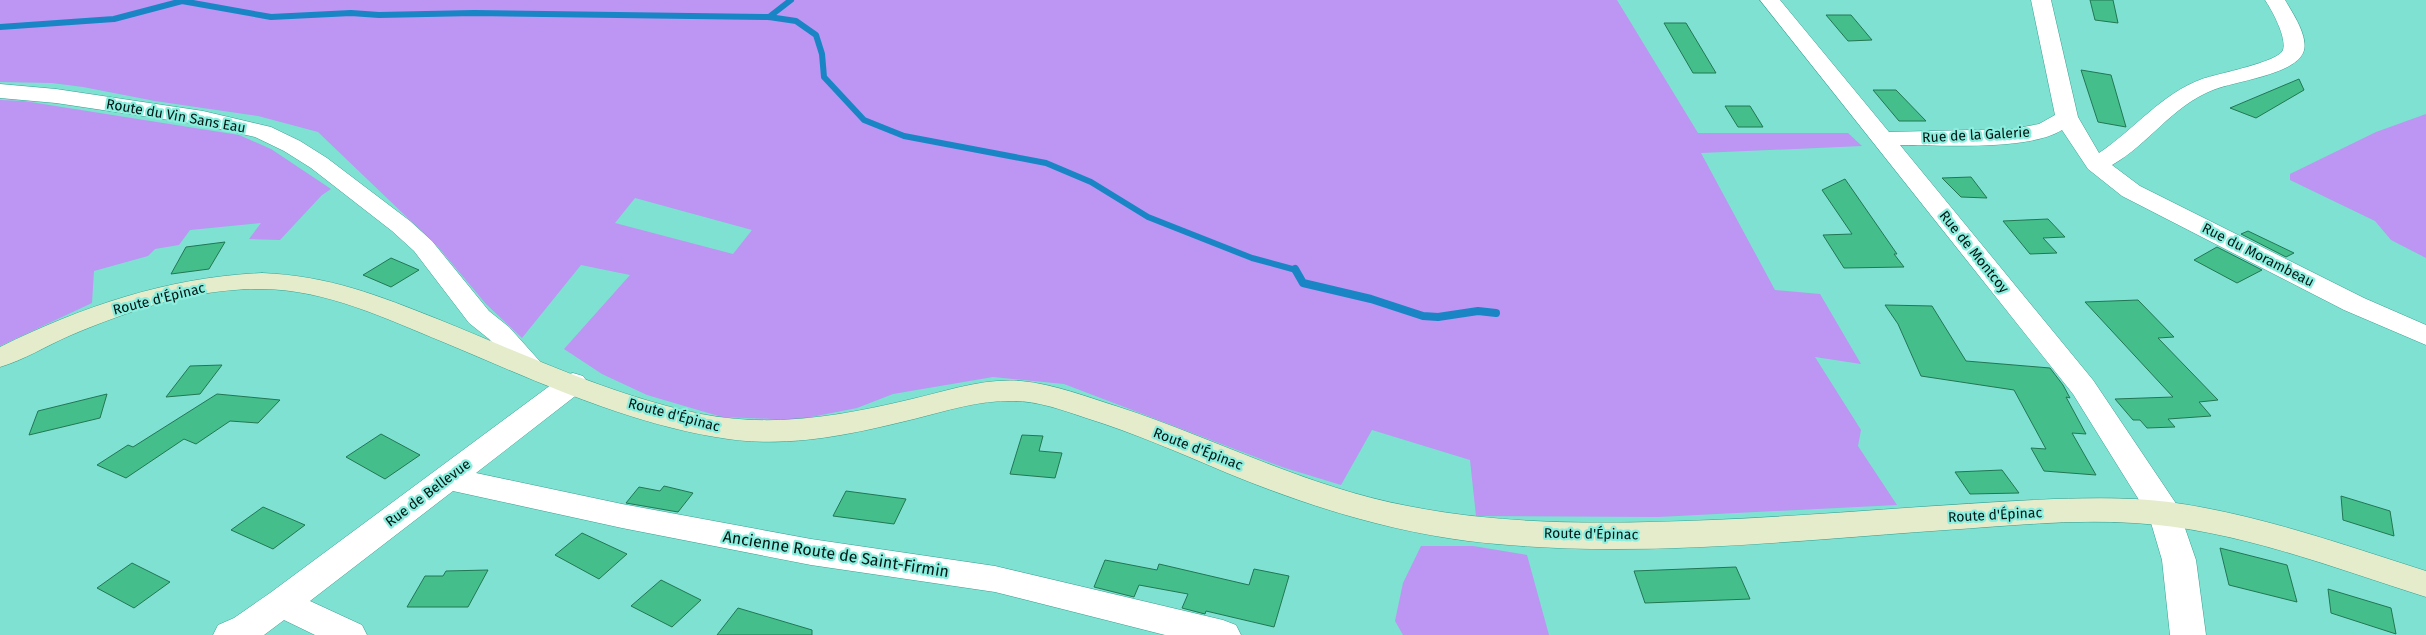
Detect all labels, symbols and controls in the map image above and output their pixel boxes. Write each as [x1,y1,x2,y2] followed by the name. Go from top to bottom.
[105,95,247,137] street label: Route du Vin Sans Eau
[1922,124,2030,146] street label: Rue de la Galerie
[1936,207,2013,297] street label: Rue de Montcoy
[2199,219,2317,291] street label: Rue du Morambeau
[111,278,207,319] street label: Route d'Épinac
[626,394,722,435] street label: Route d'Épinac
[1151,423,1246,474] street label: Route d'Épinac
[382,455,474,531] street label: Rue de Bellevue
[1947,503,2043,526] street label: Route d'Épinac
[1544,524,1639,543] street label: Route d'Épinac
[722,527,950,581] street label: Ancienne Route de Saint-Firmin

